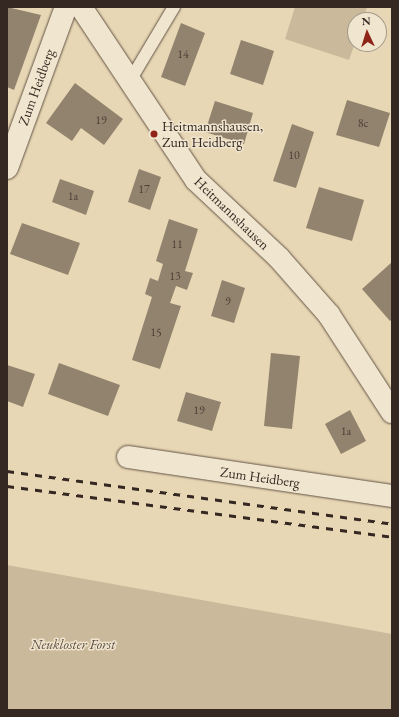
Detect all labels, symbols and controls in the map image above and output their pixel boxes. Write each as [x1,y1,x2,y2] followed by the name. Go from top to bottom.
[347,12,387,52] north arrow
[361,14,371,28] text: N
[14,46,58,128] street label: Zum Heidberg
[177,48,189,62] house number: 14
[95,114,107,128] house number: 19
[358,117,368,131] house number: 8c
[162,118,263,150] place label: Heitmannshausen, Zum Heidberg
[149,129,159,139] marker: Heitmannshausen, Zum Heidberg
[288,149,300,163] house number: 10
[191,173,273,253] street label: Heitmannshausen
[138,183,150,197] house number: 17
[68,190,78,204] house number: 1a
[171,238,183,252] house number: 11
[169,270,181,284] house number: 13
[225,295,231,309] house number: 9
[150,326,162,340] house number: 15
[193,404,205,418] house number: 19
[341,425,351,439] house number: 1a
[219,463,301,491] street label: Zum Heidberg
[31,636,115,652] park label: Neukloster Forst

